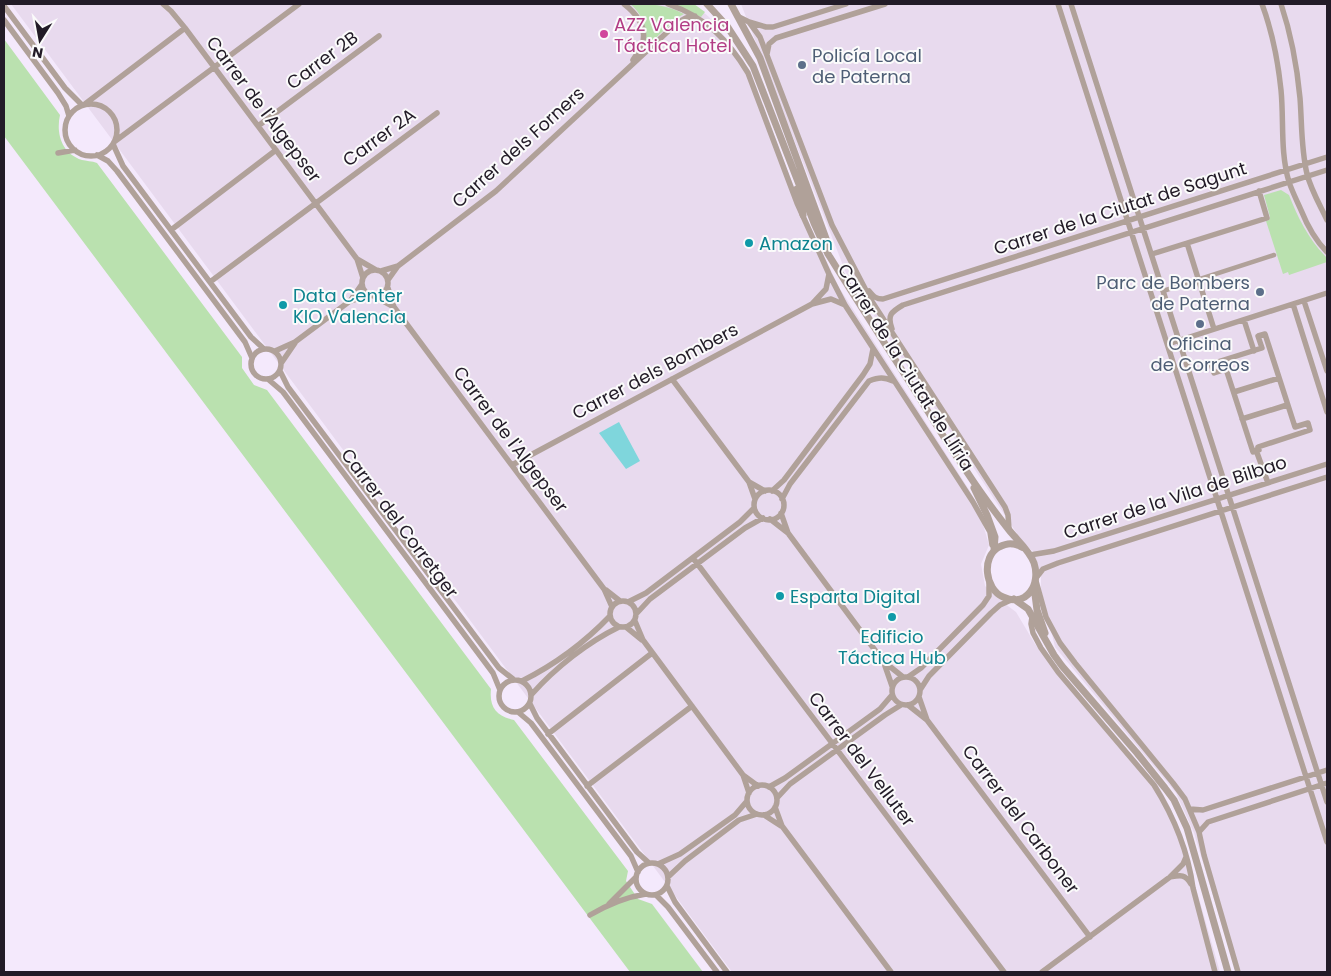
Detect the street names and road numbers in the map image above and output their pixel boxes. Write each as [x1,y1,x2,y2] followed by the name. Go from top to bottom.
[281,25,363,95] street label: Carrer 2B
[201,31,327,187] street label: Carrer de l'Algepser
[446,81,590,213] street label: Carrer dels Forners
[337,102,421,172] street label: Carrer 2A
[990,155,1250,261] street label: Carrer de la Ciutat de Sagunt
[832,259,980,475] street label: Carrer de la Ciutat de Llíria
[568,317,742,425] street label: Carrer dels Bombers
[448,361,574,517] street label: Carrer de l'Algepser
[335,443,465,603] street label: Carrer del Corretger
[1060,449,1290,545] street label: Carrer de la Vila de Bilbao
[803,686,921,832] street label: Carrer del Velluter
[957,739,1085,899] street label: Carrer del Carboner

